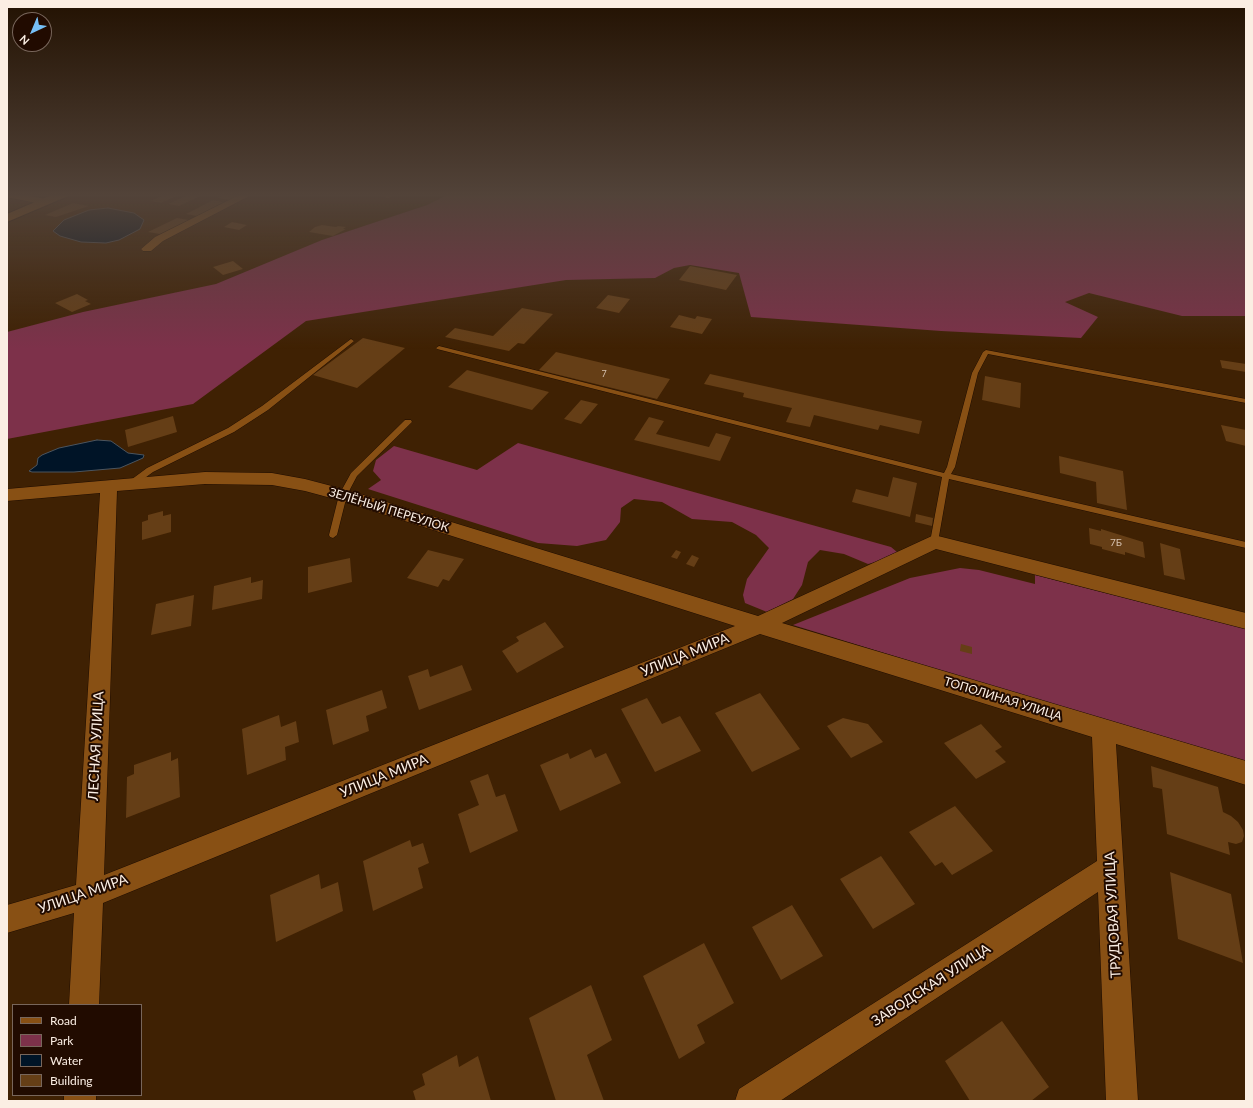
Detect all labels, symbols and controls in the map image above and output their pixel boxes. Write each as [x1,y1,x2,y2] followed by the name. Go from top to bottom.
[12,12,52,52] north arrow
[16,33,32,48] text: N
[601,369,607,379] house number: 7
[327,485,451,535] street label: ЗЕЛЁНЫЙ ПЕРЕУЛОК
[1110,537,1122,549] house number: 7Б
[638,630,732,680] street label: УЛИЦА МИРА
[942,674,1064,724] street label: ТОПОЛИНАЯ УЛИЦА
[85,691,107,801] street label: ЛЕСНАЯ УЛИЦА
[337,751,431,801] street label: УЛИЦА МИРА
[1101,851,1125,979] street label: ТРУДОВАЯ УЛИЦА
[36,871,130,917] street label: УЛИЦА МИРА
[868,940,994,1030] street label: ЗАВОДСКАЯ УЛИЦА
[12,1004,142,1096] legend
[50,1013,77,1028] text: Road
[50,1033,73,1048] text: Park
[50,1053,83,1068] text: Water
[50,1073,93,1088] text: Building

